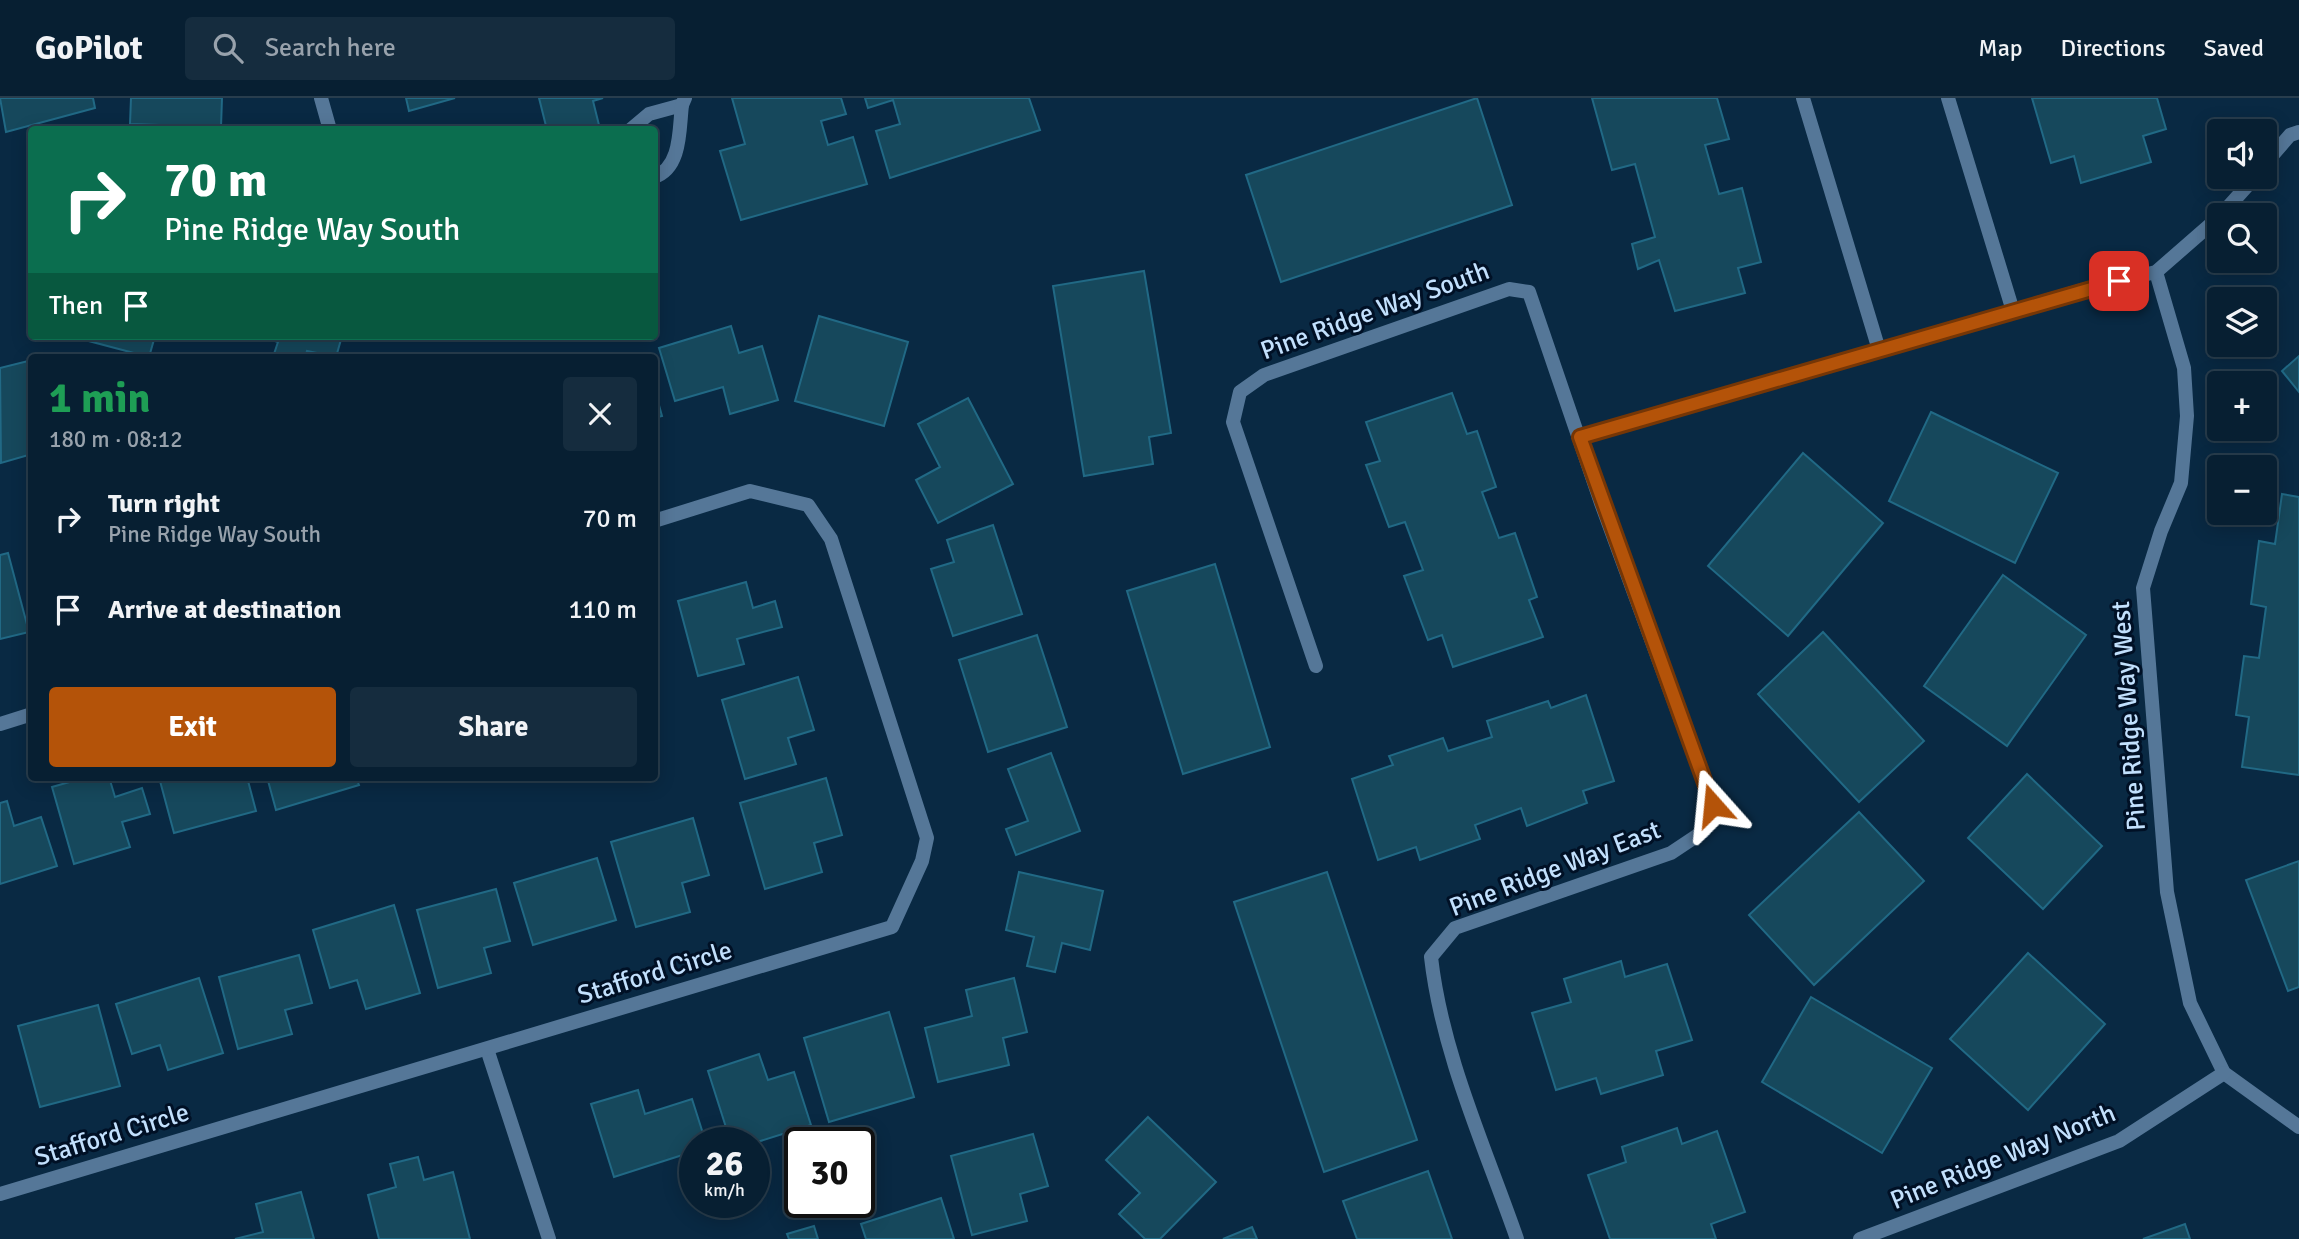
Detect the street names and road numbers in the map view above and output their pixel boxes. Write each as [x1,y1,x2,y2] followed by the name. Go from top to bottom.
[1256,255,1494,367] street label: Pine Ridge Way South
[2105,600,2153,832] street label: Pine Ridge Way West
[1445,814,1665,924] street label: Pine Ridge Way East
[574,934,736,1012] street label: Stafford Circle
[31,1096,193,1174] street label: Stafford Circle
[1886,1097,2120,1217] street label: Pine Ridge Way North

